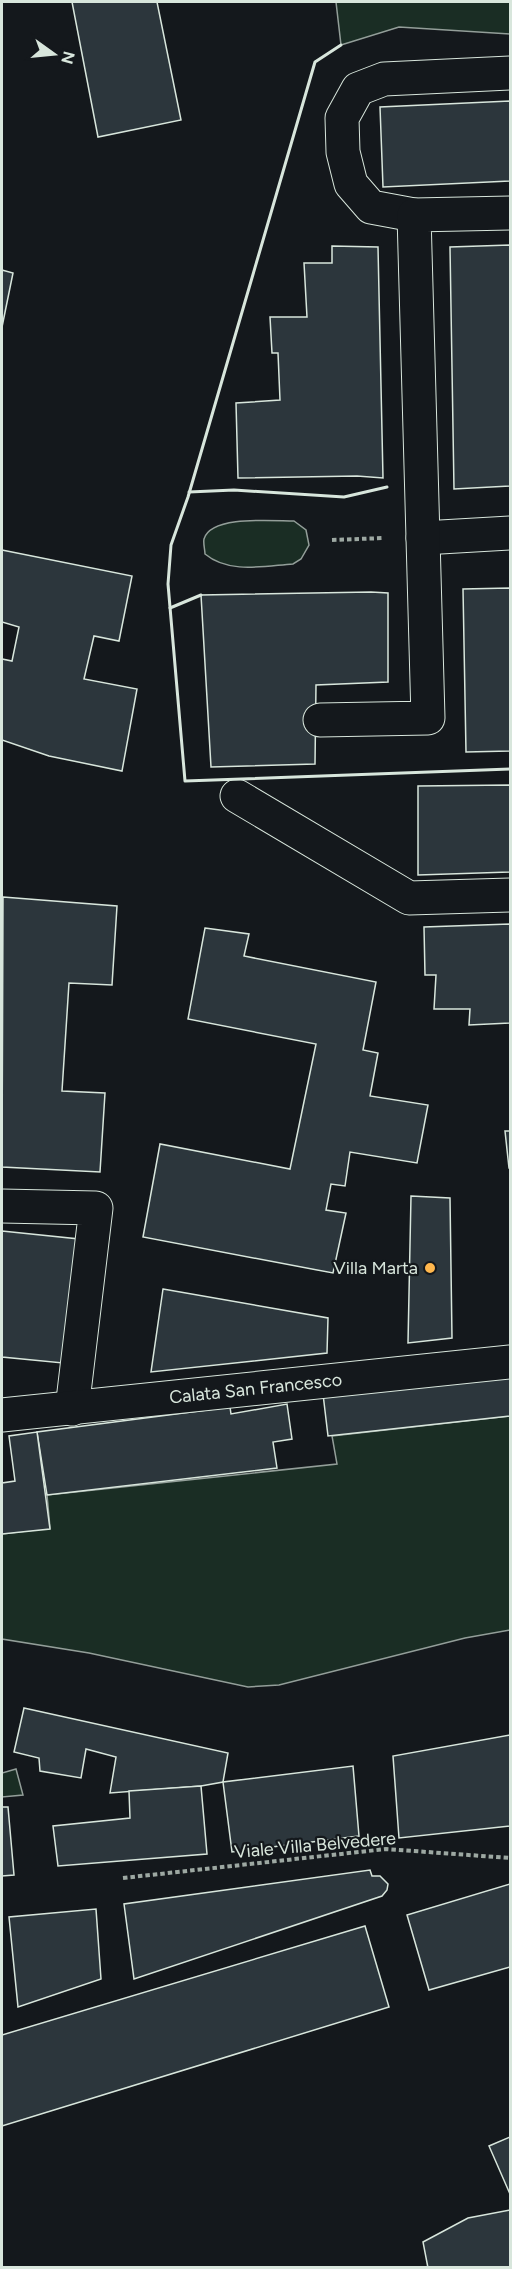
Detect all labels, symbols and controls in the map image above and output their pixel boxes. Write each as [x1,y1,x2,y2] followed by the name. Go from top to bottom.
[24,24,84,84] north arrow
[57,49,79,66] text: N
[333,1257,418,1279] place label: Villa Marta
[423,1261,437,1275] marker: Villa Marta
[168,1369,343,1408] street label: Calata San Francesco
[233,1827,397,1863] street label: Viale Villa Belvedere

